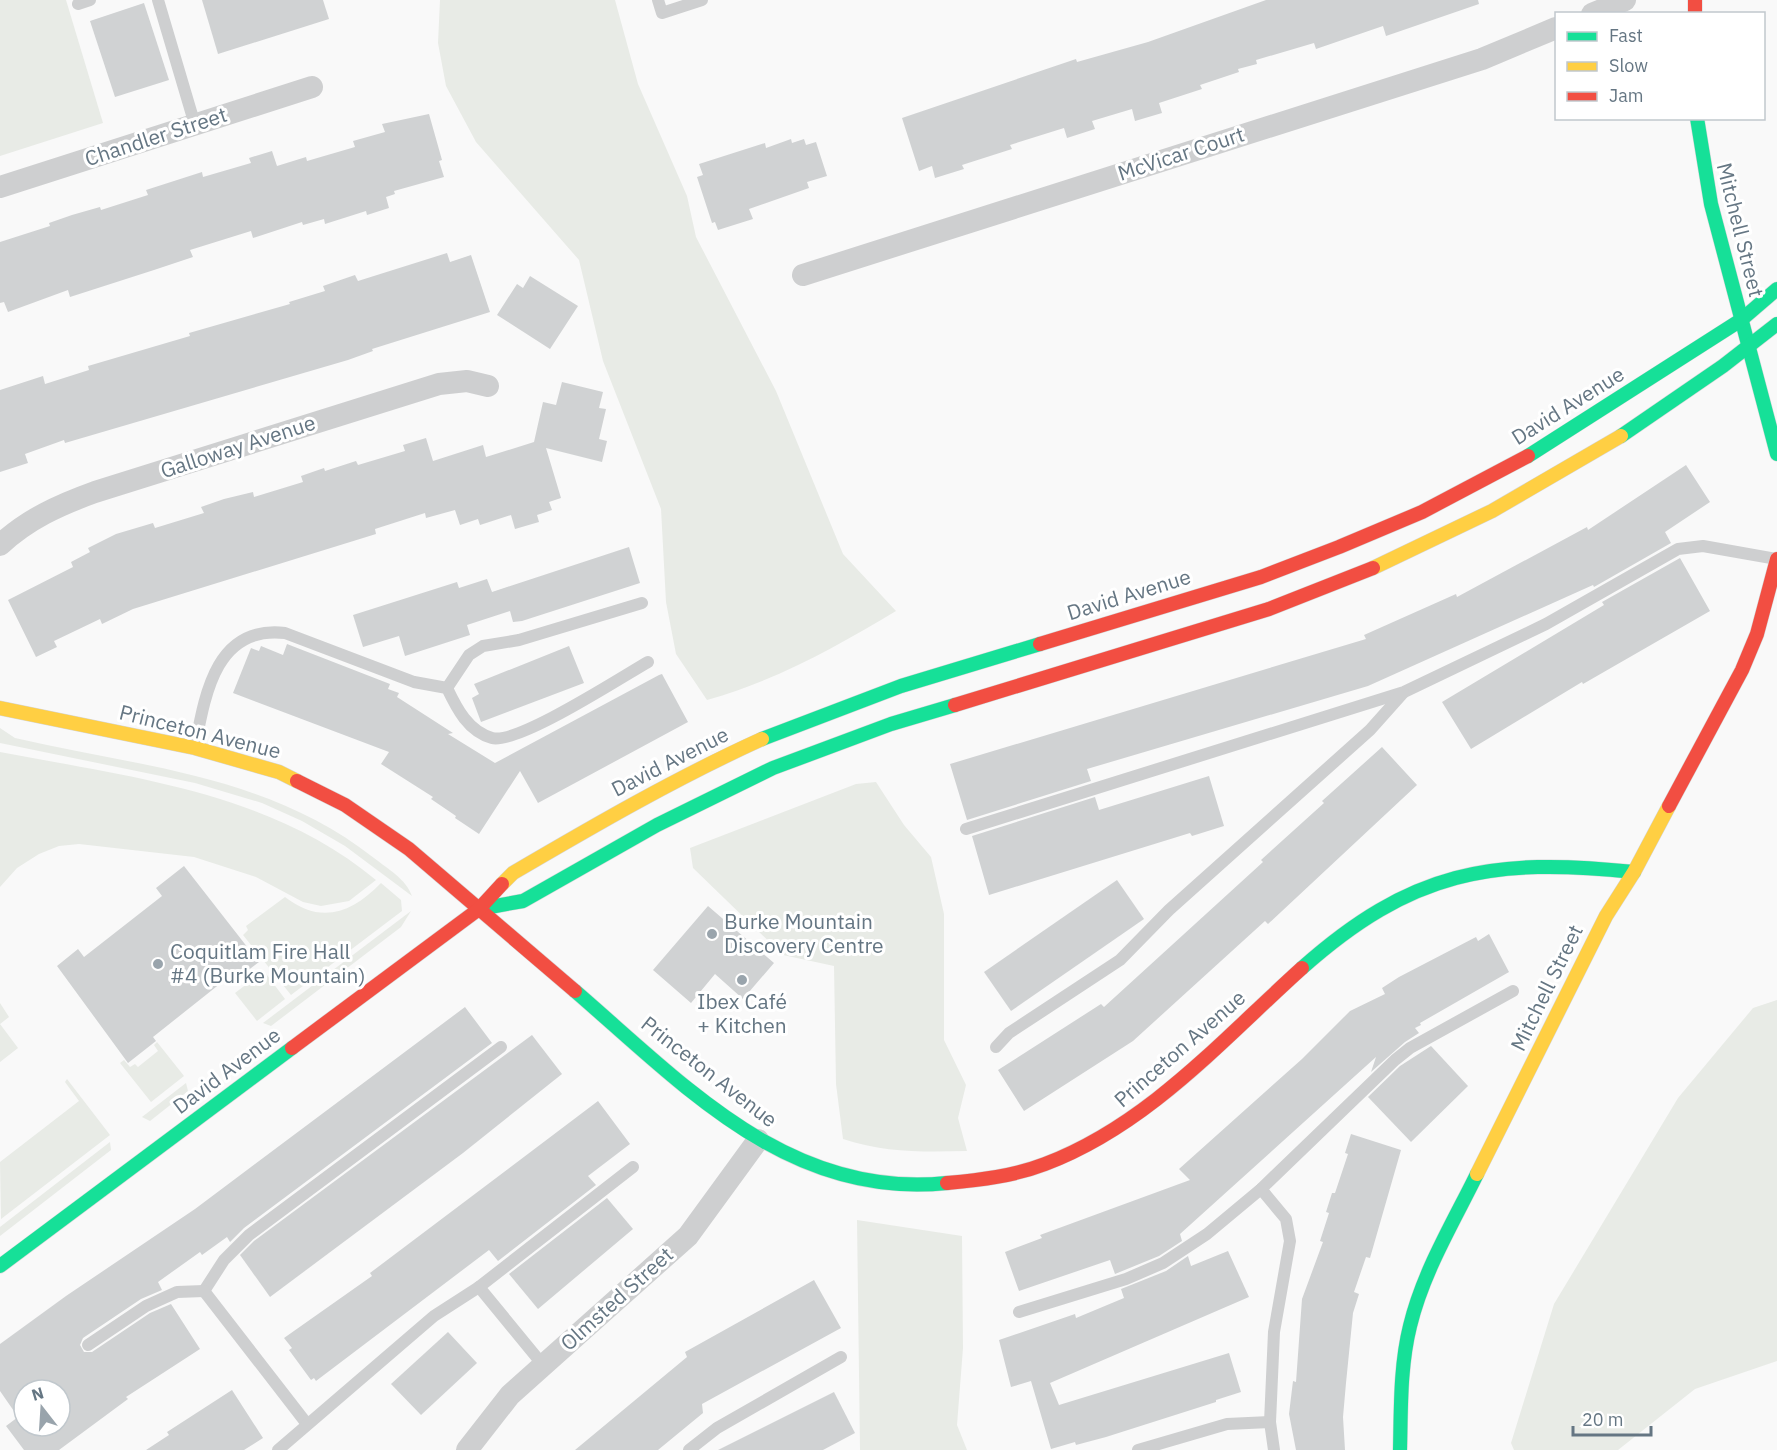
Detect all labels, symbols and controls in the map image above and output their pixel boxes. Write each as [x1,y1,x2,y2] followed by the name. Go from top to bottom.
[1555,12,1765,120] legend
[1609,24,1643,47] text: Fast
[1609,54,1648,77] text: Slow
[1609,84,1644,107] text: Jam
[81,100,230,172] street label: Chandler Street
[1114,119,1248,187] street label: McVicar Court
[1711,160,1771,300] street label: Mitchell Street
[1506,359,1629,451] street label: David Avenue
[157,408,319,484] street label: Galloway Avenue
[1063,562,1194,626] street label: David Avenue
[117,697,284,765] street label: Princeton Avenue
[606,720,733,803] street label: David Avenue
[724,907,884,959] place label: Burke Mountain Discovery Centre
[1503,920,1589,1055] street label: Mitchell Street
[705,927,719,941] marker: Burke Mountain Discovery Centre
[170,937,366,989] place label: Coquitlam Fire Hall #4 (Burke Mountain)
[151,957,165,971] marker: Coquitlam Fire Hall #4 (Burke Mountain)
[735,973,749,987] marker: Ibex Café + Kitchen
[1108,983,1251,1113] street label: Princeton Avenue
[697,987,787,1039] place label: Ibex Café + Kitchen
[636,1009,783,1133] street label: Princeton Avenue
[167,1021,286,1120] street label: David Avenue
[554,1240,679,1356] street label: Olmsted Street
[12,1378,72,1438] north arrow
[29,1382,46,1405] text: N
[1573,1399,1651,1437] scale bar
[1582,1408,1624,1431] text: 20 m

